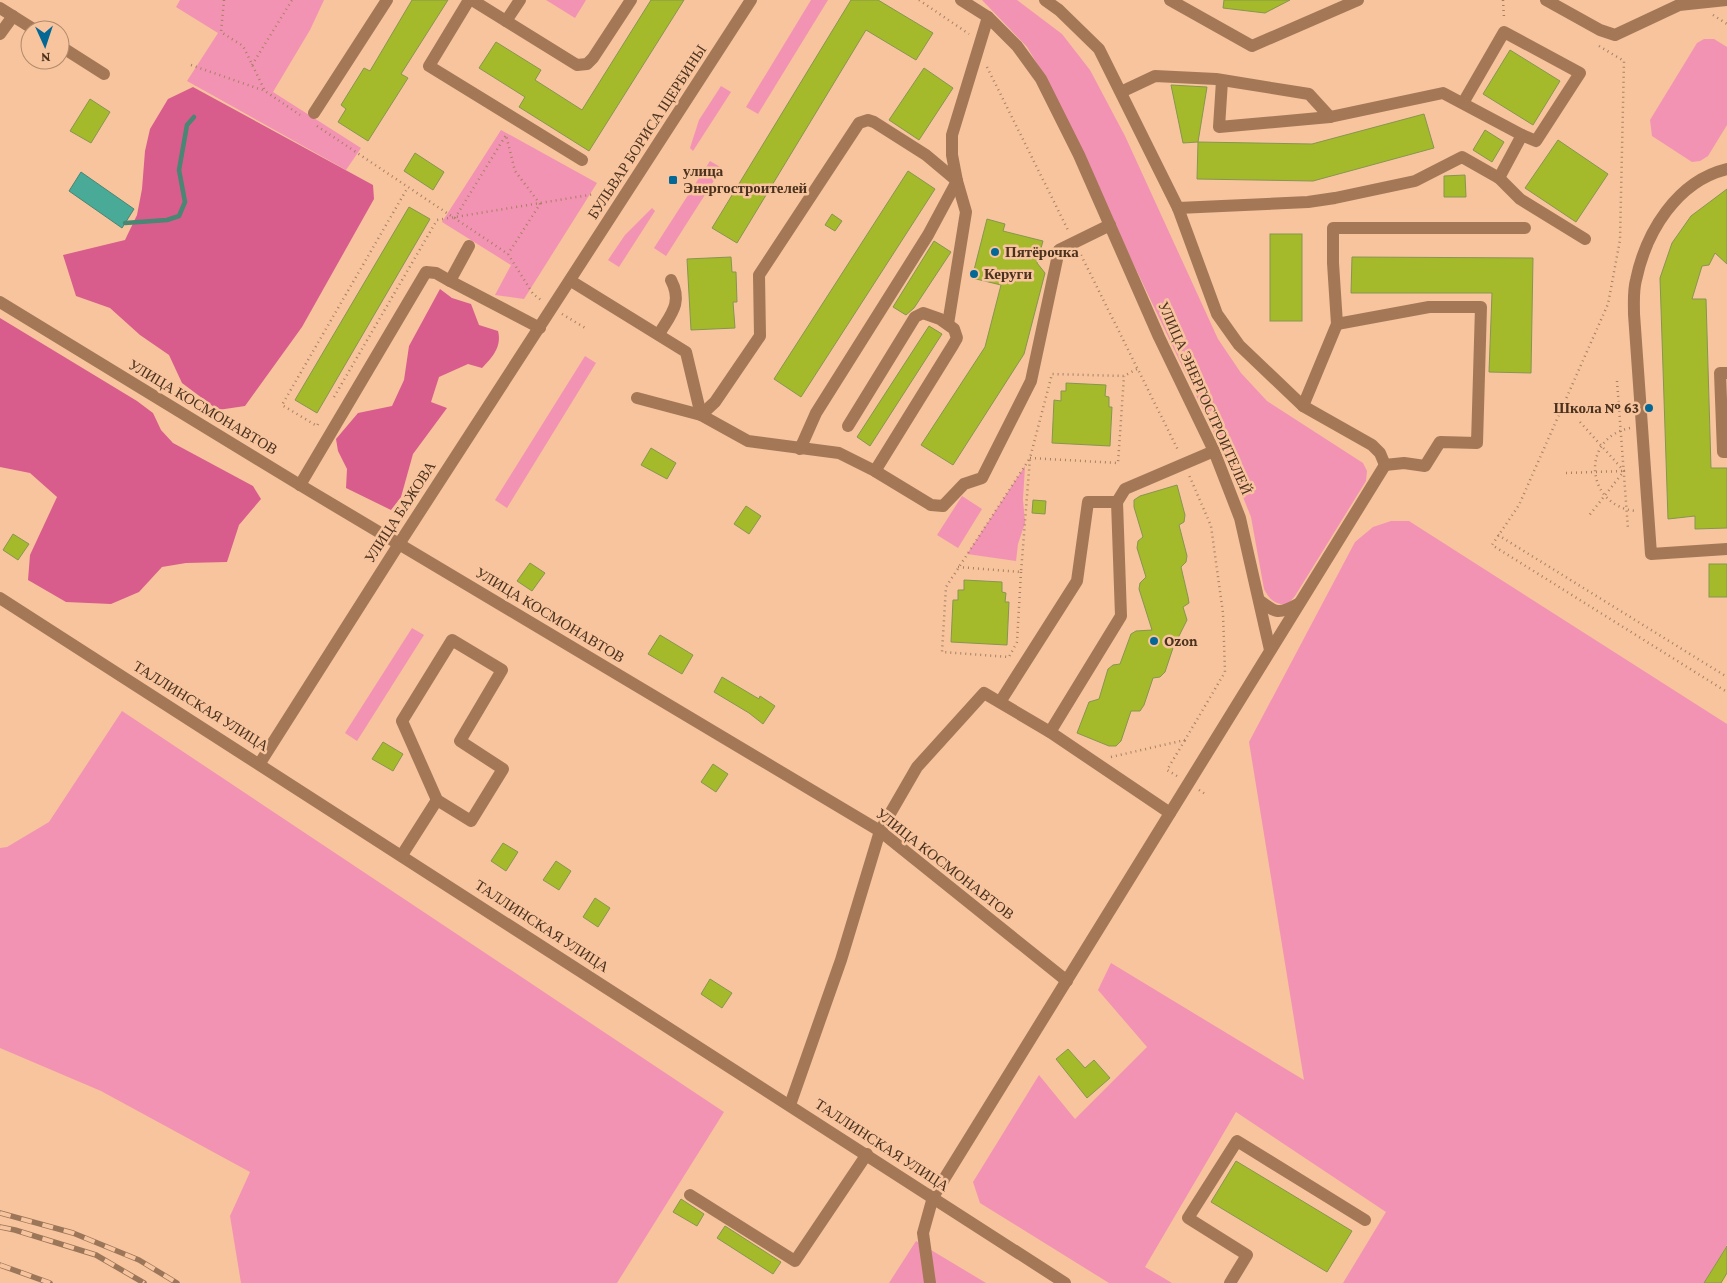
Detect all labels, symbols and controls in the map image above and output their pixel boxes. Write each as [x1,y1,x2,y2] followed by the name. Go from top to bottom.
[20,20,70,70] north arrow
[585,42,709,222] street label: БУЛЬВАР БОРИСА ЩЕРБИНЫ
[40,50,51,66] text: N
[683,163,808,196] place label: улица Энергостроителей
[667,174,679,186] marker: улица Энергостроителей
[1005,244,1079,260] place label: Пятёрочка
[989,246,1001,258] marker: Пятёрочка
[984,266,1032,282] place label: Керуги
[968,268,980,280] marker: Керуги
[1155,299,1255,497] street label: УЛИЦА ЭНЕРГОСТРОИТЕЛЕЙ
[126,356,280,458] street label: УЛИЦА КОСМОНАВТОВ
[1554,400,1639,416] place label: Школа № 63
[1643,402,1655,414] marker: Школа № 63
[361,458,439,566] street label: УЛИЦА БАЖОВА
[473,564,627,666] street label: УЛИЦА КОСМОНАВТОВ
[1164,633,1198,649] place label: Ozon
[1148,635,1160,647] marker: Ozon
[130,658,272,754] street label: ТАЛЛИНСКАЯ УЛИЦА
[873,805,1017,923] street label: УЛИЦА КОСМОНАВТОВ
[472,877,612,975] street label: ТАЛЛИНСКАЯ УЛИЦА
[812,1096,952,1194] street label: ТАЛЛИНСКАЯ УЛИЦА

